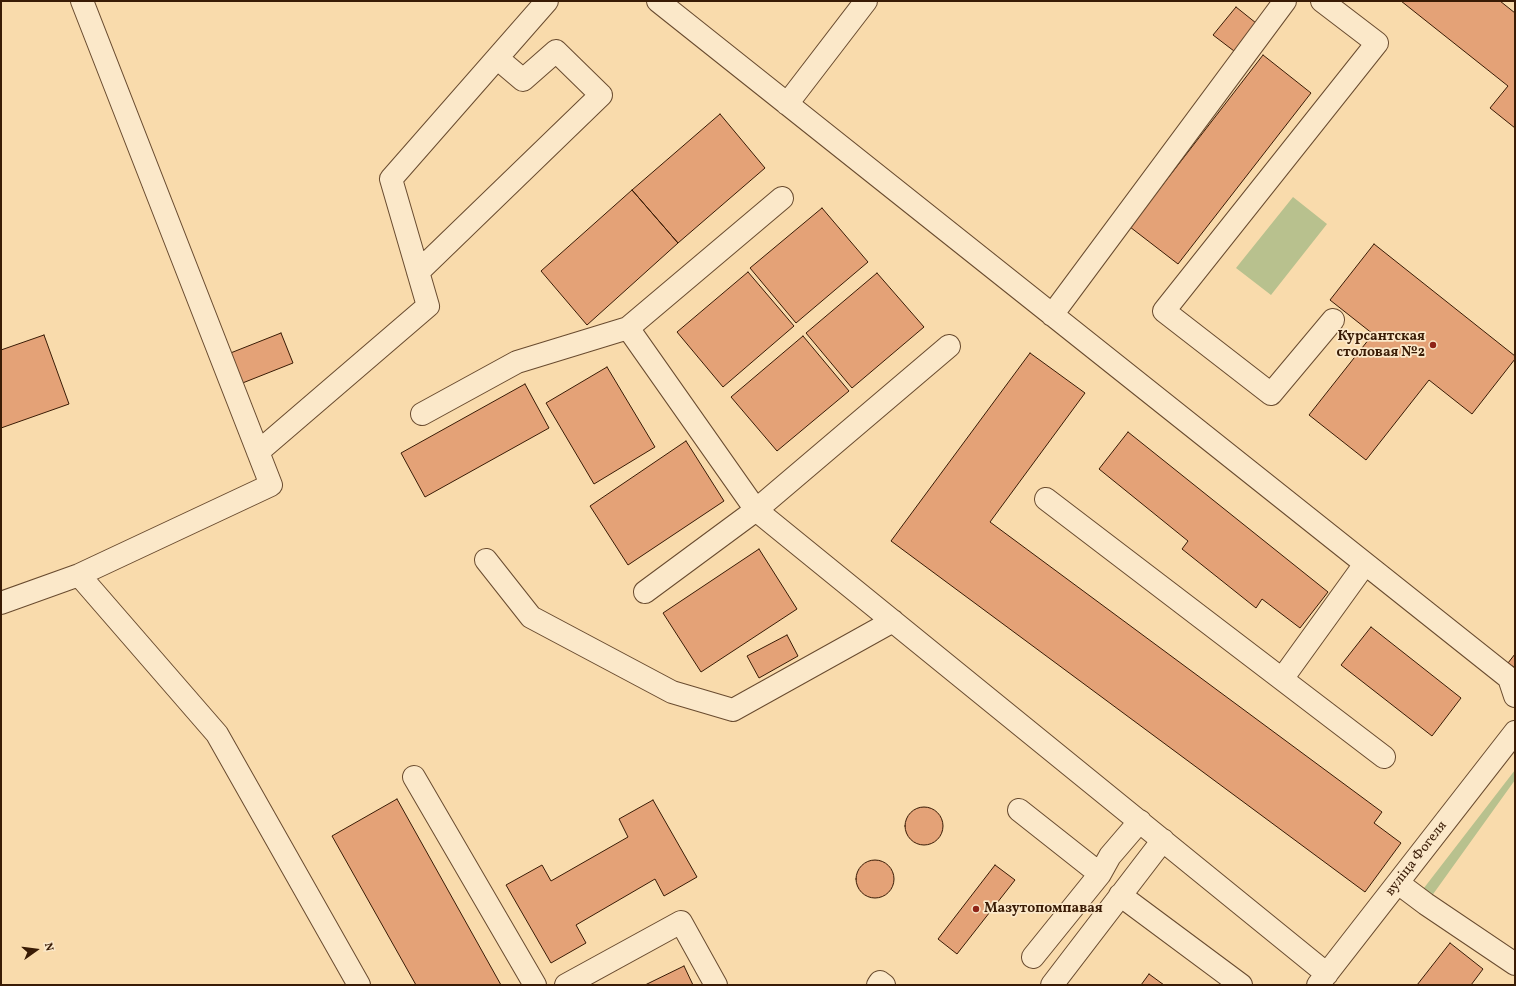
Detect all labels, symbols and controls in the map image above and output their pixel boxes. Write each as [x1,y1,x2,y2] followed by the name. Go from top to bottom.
[1336,329,1425,362] place label: Курсантская столовая №2
[1428,340,1438,350] marker: Курсантская столовая №2
[1383,818,1451,900] street label: вуліца Фогеля
[984,901,1103,917] place label: Мазутопомпавая
[971,904,981,914] marker: Мазутопомпавая
[16,930,56,970] north arrow
[40,941,56,953] text: N

